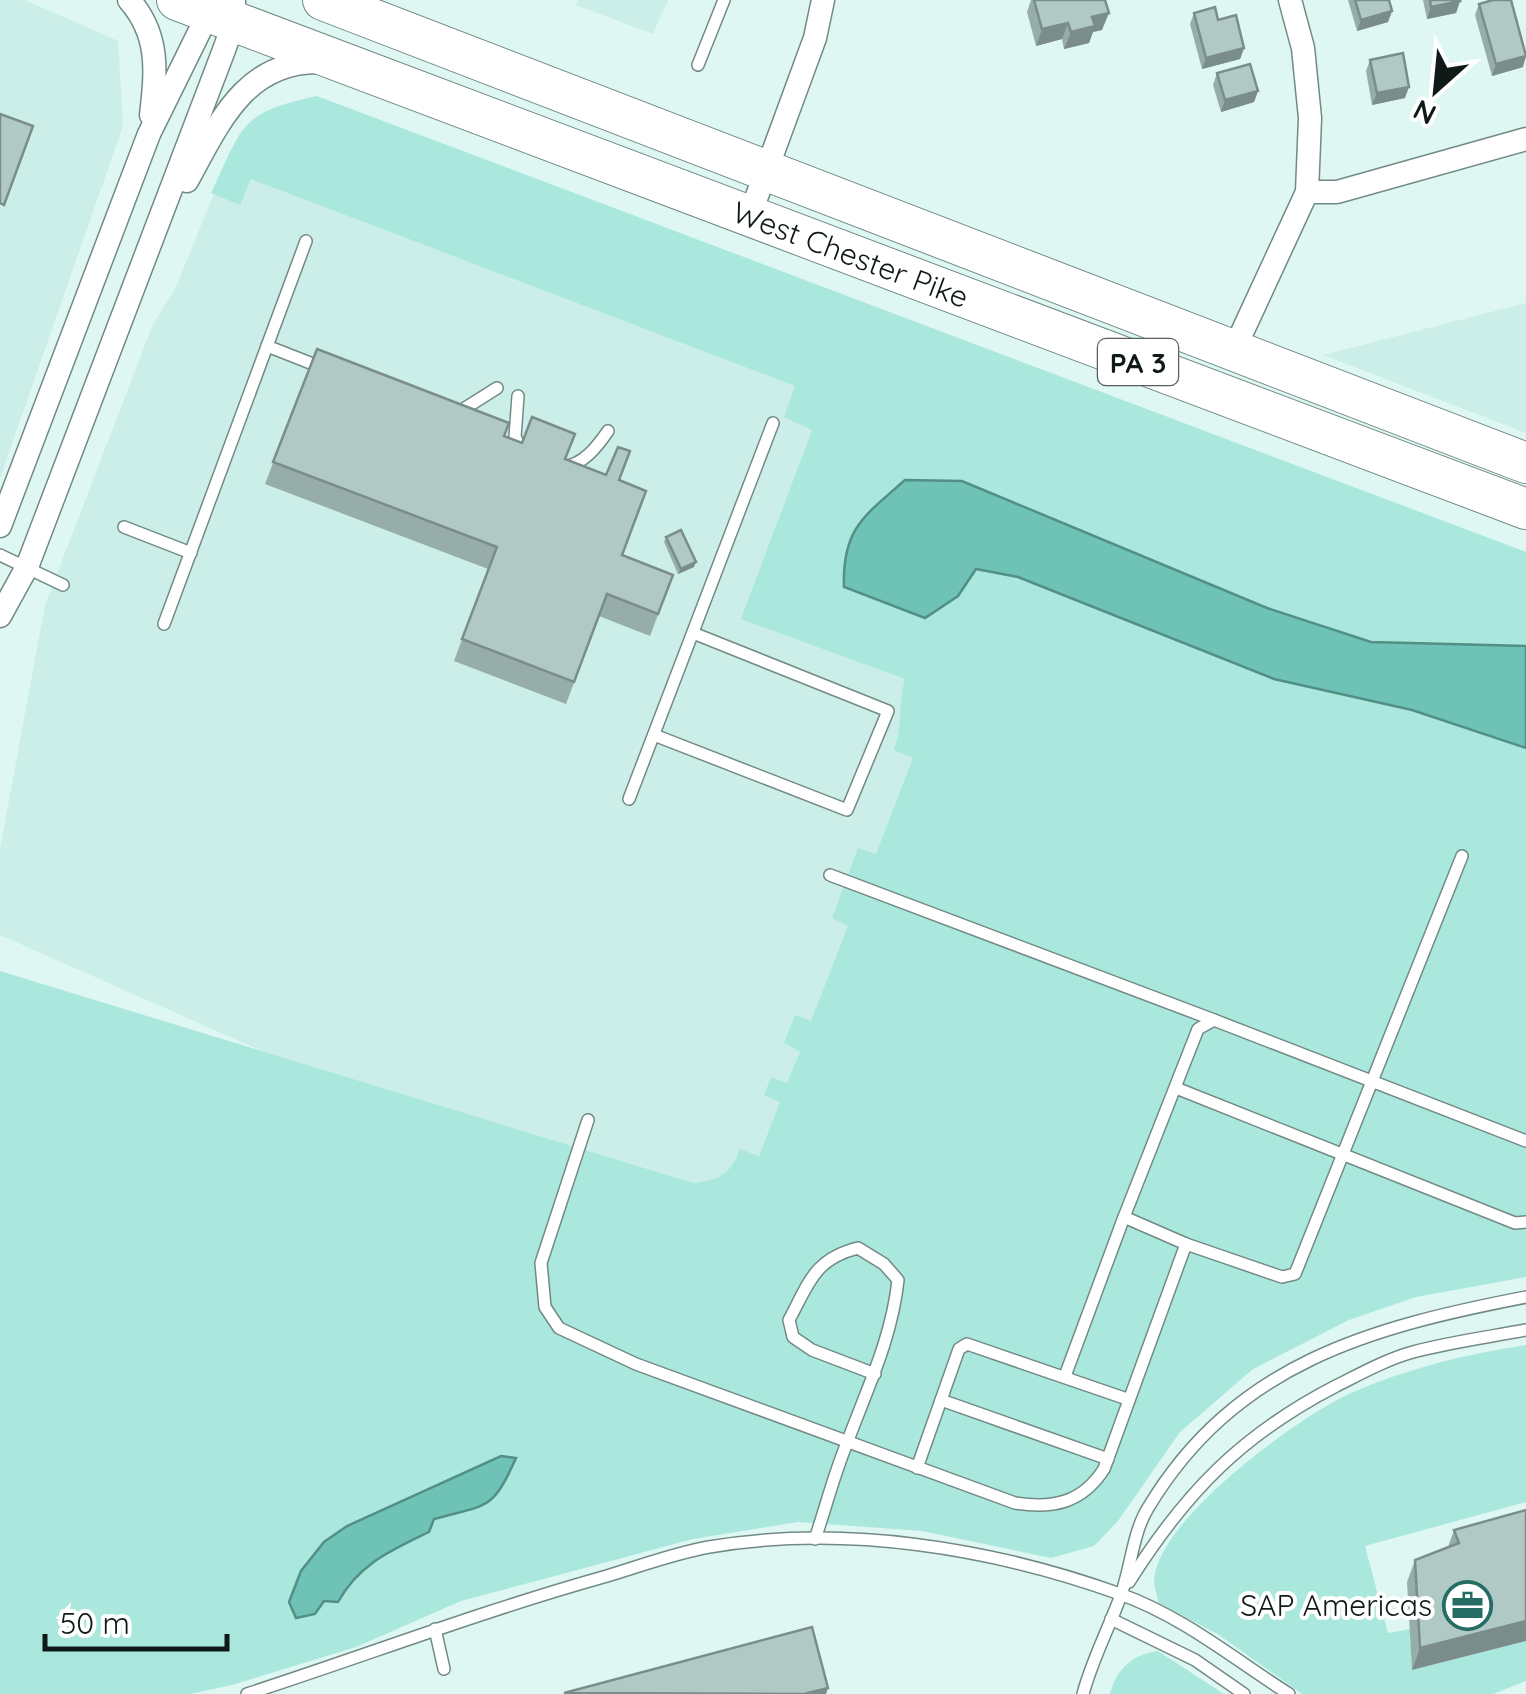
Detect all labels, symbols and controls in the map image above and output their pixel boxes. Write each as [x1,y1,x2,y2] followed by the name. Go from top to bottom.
[1386,40,1486,140] north arrow
[1407,92,1442,133] text: N
[727,192,974,316] street label: West Chester Pike
[1098,339,1178,385] road number: PA 3
[1441,1579,1493,1631] office icon: SAP Americas
[1240,1586,1432,1624] place label: SAP Americas
[45,1589,228,1651] scale bar
[60,1604,130,1642] text: 50 m

